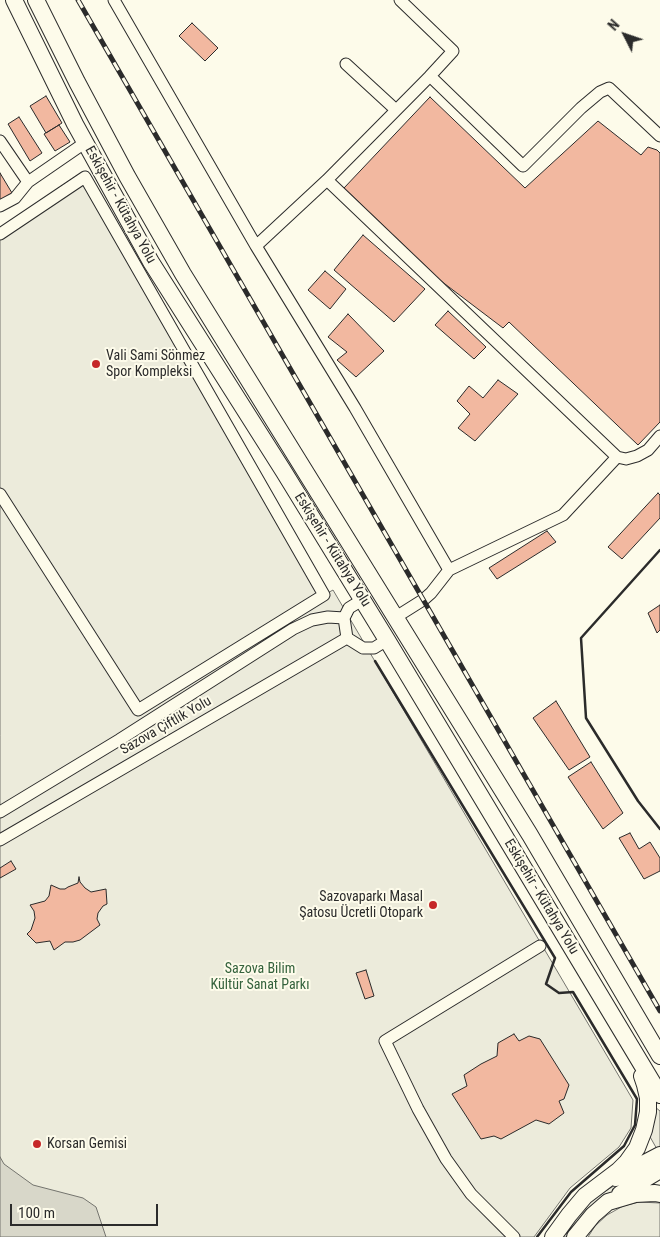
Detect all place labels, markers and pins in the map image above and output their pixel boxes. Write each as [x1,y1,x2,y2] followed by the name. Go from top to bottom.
[106,348,205,381] place label: Vali Sami Sönmez Spor Kompleksi
[90,358,102,370] marker: Vali Sami Sönmez Spor Kompleksi
[299,889,423,922] place label: Sazovaparkı Masal Şatosu Ücretli Otopark
[427,899,439,911] marker: Sazovaparkı Masal Şatosu Ücretli Otopark
[47,1136,127,1152] place label: Korsan Gemisi
[31,1138,43,1150] marker: Korsan Gemisi

